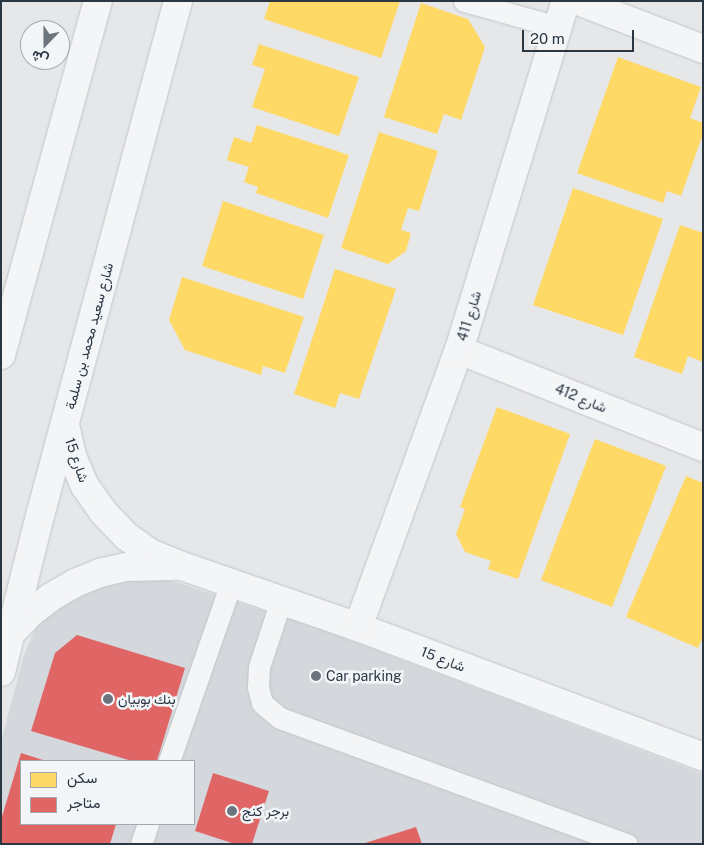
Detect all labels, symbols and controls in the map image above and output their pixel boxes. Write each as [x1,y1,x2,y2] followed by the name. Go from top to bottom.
[20,20,70,70] north arrow
[524,20,636,52] scale bar
[530,30,565,47] text: 20 m
[29,47,51,69] text: ش
[61,261,117,411] street label: شارع سعيد محمد بن سلمة
[453,289,485,343] street label: شارع 411
[553,380,609,416] street label: شارع 412
[62,435,92,485] street label: شارع 15
[418,643,468,675] street label: شارع 15
[326,668,402,684] place label: Car parking
[310,670,322,682] marker: Car parking
[118,691,176,707] place label: بنك بوبيان
[102,693,114,705] marker: بنك بوبيان
[20,760,195,825] legend
[67,769,97,786] text: سكن
[67,794,101,811] text: متاجر
[242,803,289,819] place label: برجر كنج
[226,805,238,817] marker: برجر كنج

